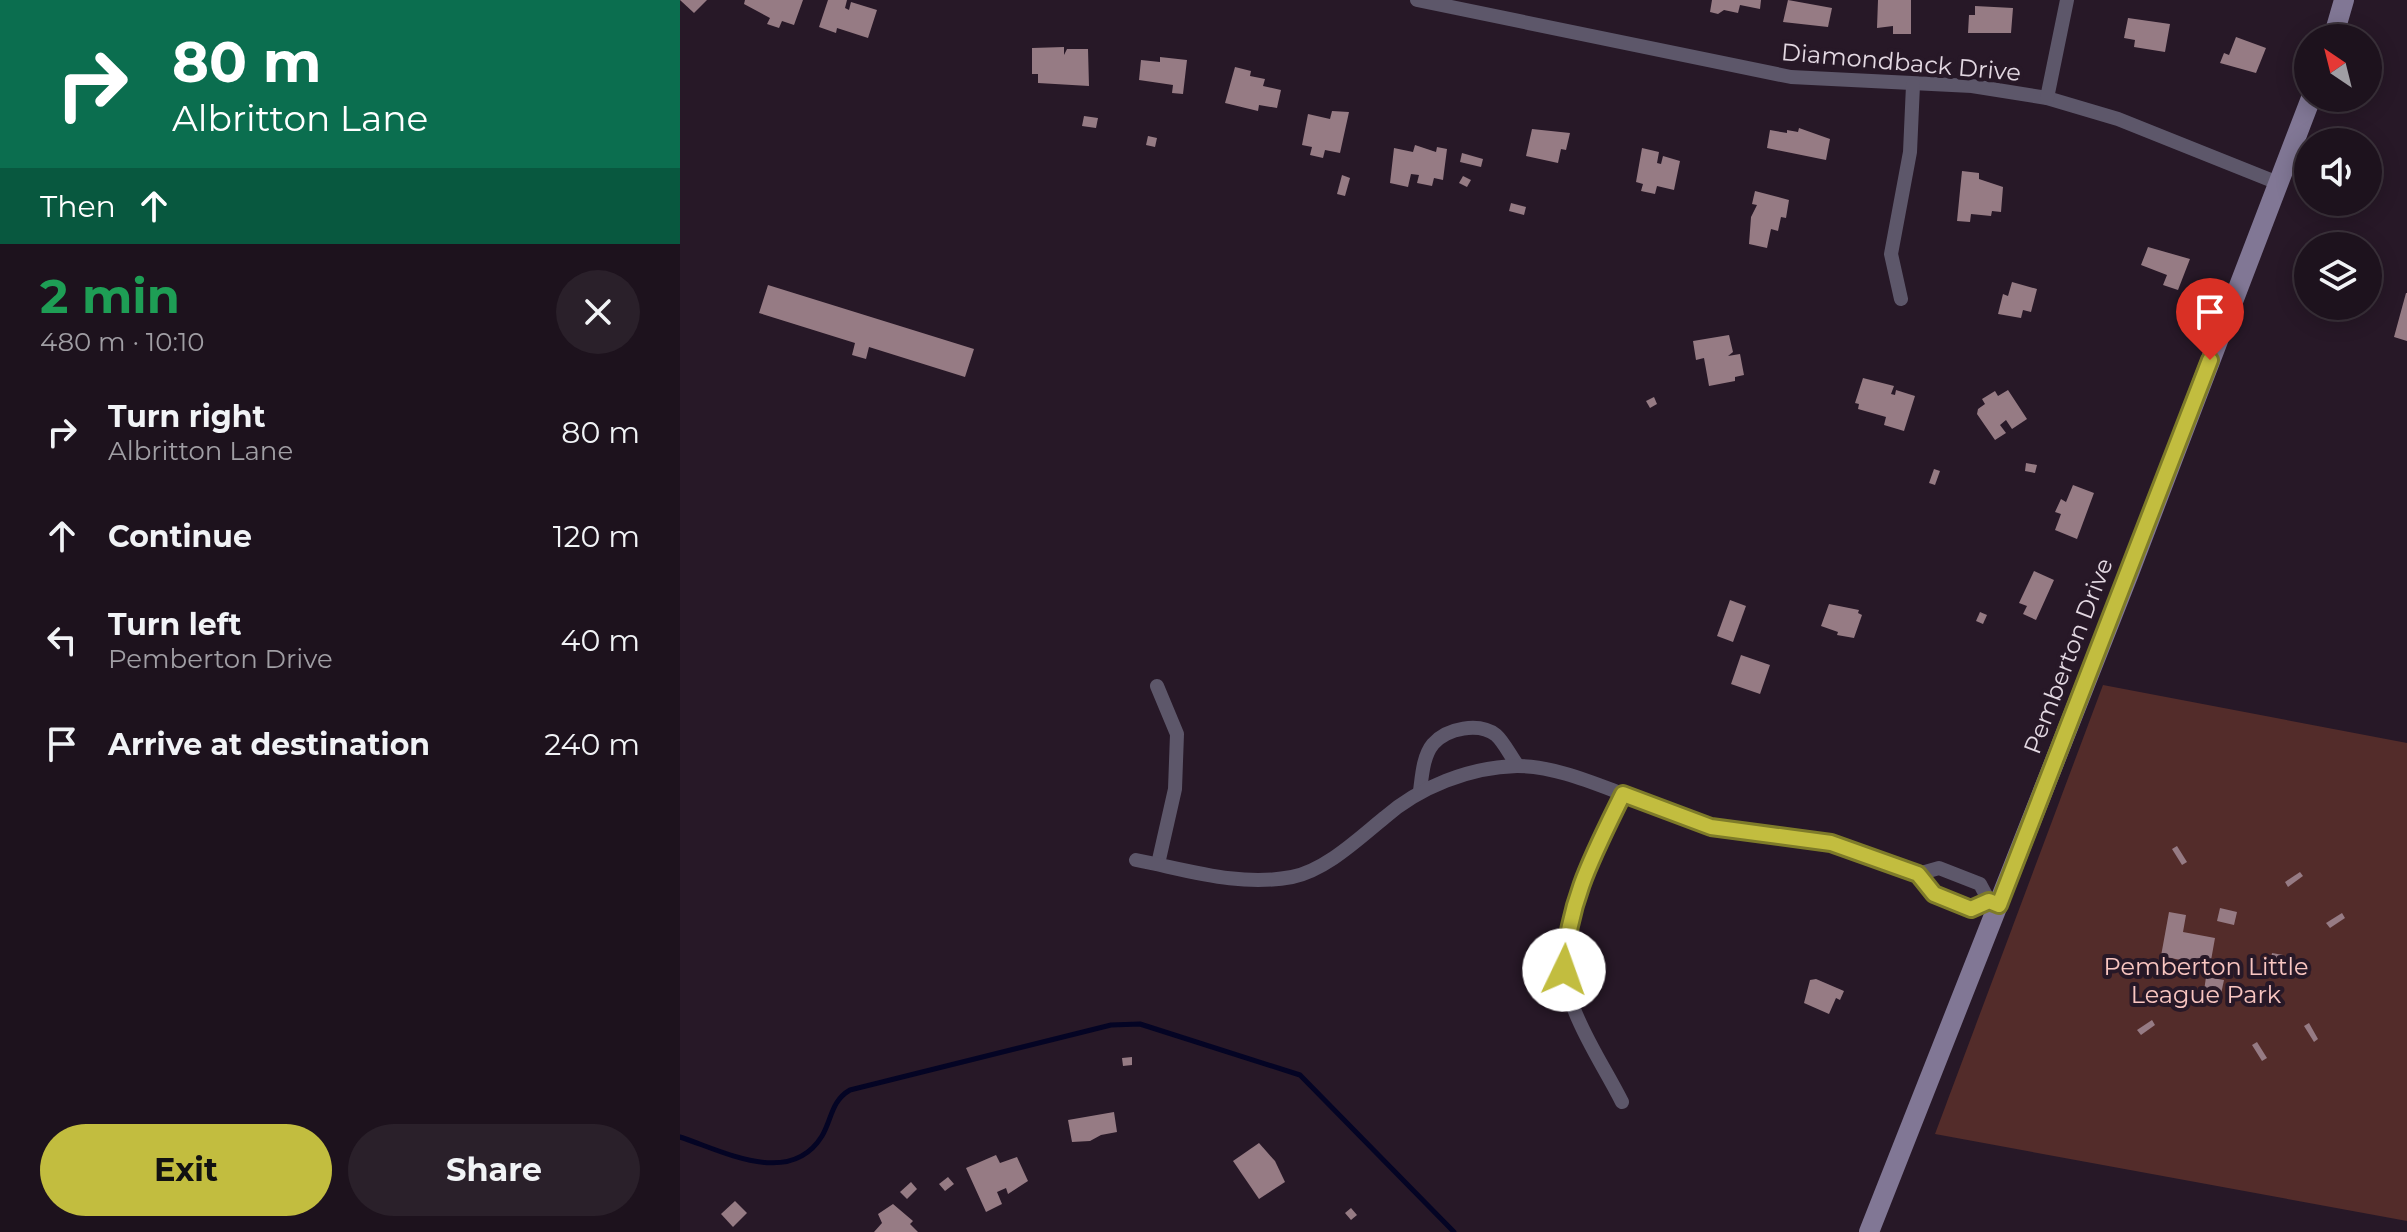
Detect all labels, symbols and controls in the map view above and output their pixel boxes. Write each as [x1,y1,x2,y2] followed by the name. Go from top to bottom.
[2294,24,2382,112] north arrow
[2294,24,2382,320] map controls
[172,28,322,96] text: 80 m
[40,32,144,136] icon: right
[1780,37,2022,87] street label: Diamondback Drive
[172,96,428,140] text: Albritton Lane
[2294,128,2382,216] button: sound
[132,184,176,228] icon: ahead
[40,188,116,225] text: Then
[2294,232,2382,320] button: layers
[40,267,180,325] text: 2 min
[556,270,640,354] button: close
[2176,278,2244,360] pin
[2188,290,2232,334] icon: arrive
[40,326,205,358] text: 480 m · 10:10
[108,398,265,435] text: Turn right
[40,410,84,454] icon: right
[561,414,640,451] text: 80 m
[108,435,293,467] text: Albritton Lane
[40,514,84,558] icon: ahead
[108,518,252,555] text: Continue
[553,518,640,555] text: 120 m
[2017,554,2119,758] street label: Pemberton Drive
[108,606,241,643] text: Turn left
[40,618,84,662] icon: left
[561,622,640,659] text: 40 m
[108,643,333,675] text: Pemberton Drive
[40,722,84,766] icon: arrive
[108,726,430,763] text: Arrive at destination
[544,726,640,763] text: 240 m
[1522,928,1606,1012] position arrow
[2104,952,2308,1009] park label: Pemberton Little League Park
[40,1124,332,1216] button: Exit
[348,1124,640,1216] button: Share

